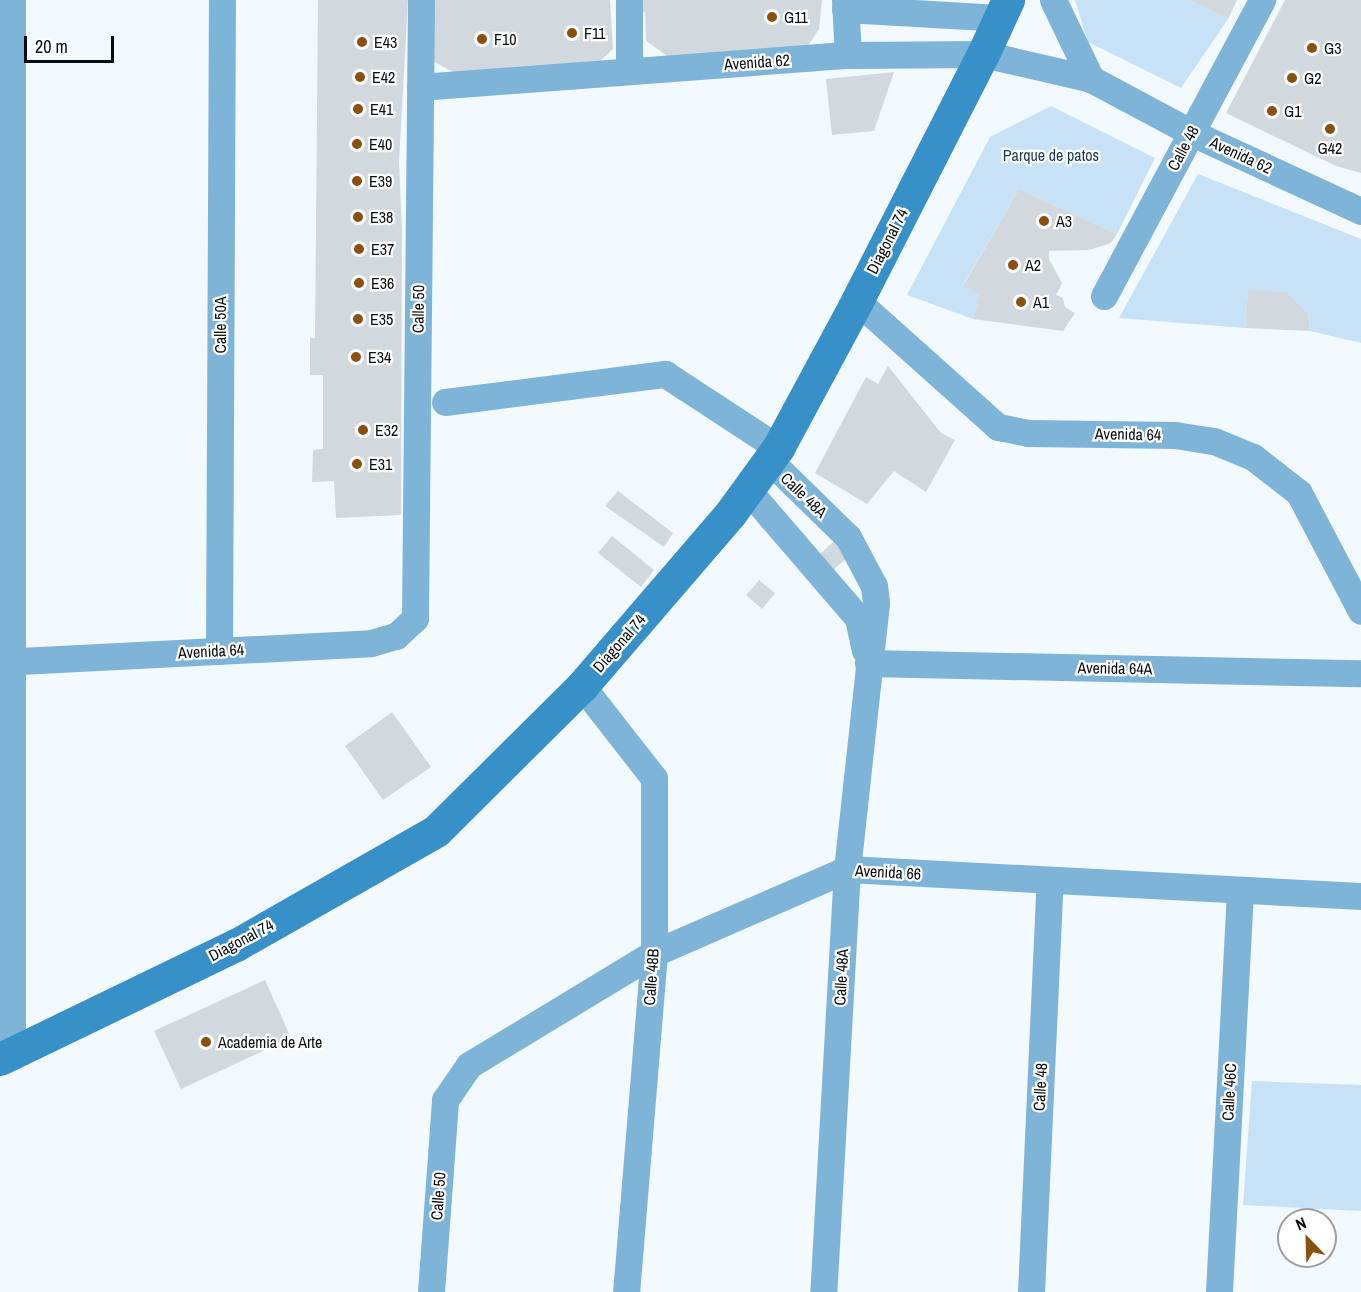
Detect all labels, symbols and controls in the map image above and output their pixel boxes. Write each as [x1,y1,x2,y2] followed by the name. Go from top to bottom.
[784,7,808,27] place label: G11
[765,10,779,24] marker: G11
[584,23,606,43] place label: F11
[27,24,117,62] scale bar
[565,26,579,40] marker: F11
[494,29,517,49] place label: F10
[374,32,397,52] place label: E43
[475,32,489,46] marker: F10
[35,34,68,59] text: 20 m
[355,35,369,49] marker: E43
[1324,38,1342,58] place label: G3
[1305,41,1319,55] marker: G3
[723,50,791,74] street label: Avenida 62
[372,67,395,87] place label: E42
[1304,68,1322,88] place label: G2
[353,70,367,84] marker: E42
[1285,71,1299,85] marker: G2
[370,99,393,119] place label: E41
[1284,101,1302,121] place label: G1
[351,102,365,116] marker: E41
[1265,104,1279,118] marker: G1
[1163,122,1203,174] street label: Calle 48
[1323,122,1337,136] marker: G42
[1207,132,1275,178] street label: Avenida 62
[369,134,392,154] place label: E40
[350,137,364,151] marker: E40
[1318,138,1342,158] place label: G42
[1003,145,1099,165] park label: Parque de patos
[369,171,392,191] place label: E39
[350,174,364,188] marker: E39
[862,205,912,277] street label: Diagonal 74
[370,207,393,227] place label: E38
[351,210,365,224] marker: E38
[1056,211,1072,231] place label: A3
[1037,214,1051,228] marker: A3
[371,239,394,259] place label: E37
[352,242,366,256] marker: E37
[1025,255,1041,275] place label: A2
[1006,258,1020,272] marker: A2
[371,273,394,293] place label: E36
[352,276,366,290] marker: E36
[408,285,428,333] street label: Calle 50
[1033,292,1049,312] place label: A1
[1014,295,1028,309] marker: A1
[210,297,230,353] street label: Calle 50A
[370,309,393,329] place label: E35
[351,312,365,326] marker: E35
[368,347,391,367] place label: E34
[349,350,363,364] marker: E34
[375,420,398,440] place label: E32
[356,423,370,437] marker: E32
[1095,424,1161,444] street label: Avenida 64
[369,454,392,474] place label: E31
[350,457,364,471] marker: E31
[777,468,831,522] street label: Calle 48A
[589,610,649,676] street label: Diagonal 74
[177,640,245,662] street label: Avenida 64
[1077,658,1153,678] street label: Avenida 64A
[854,861,922,883] street label: Avenida 66
[205,915,277,965] street label: Diagonal 74
[639,948,663,1006] street label: Calle 48B
[830,948,852,1006] street label: Calle 48A
[218,1032,323,1052] place label: Academia de Arte
[199,1035,213,1049] marker: Academia de Arte
[1029,1062,1051,1112] street label: Calle 48
[1218,1063,1240,1121] street label: Calle 46C
[427,1171,449,1221] street label: Calle 50
[1277,1208,1337,1268] north arrow
[1292,1211,1309,1235] text: N

